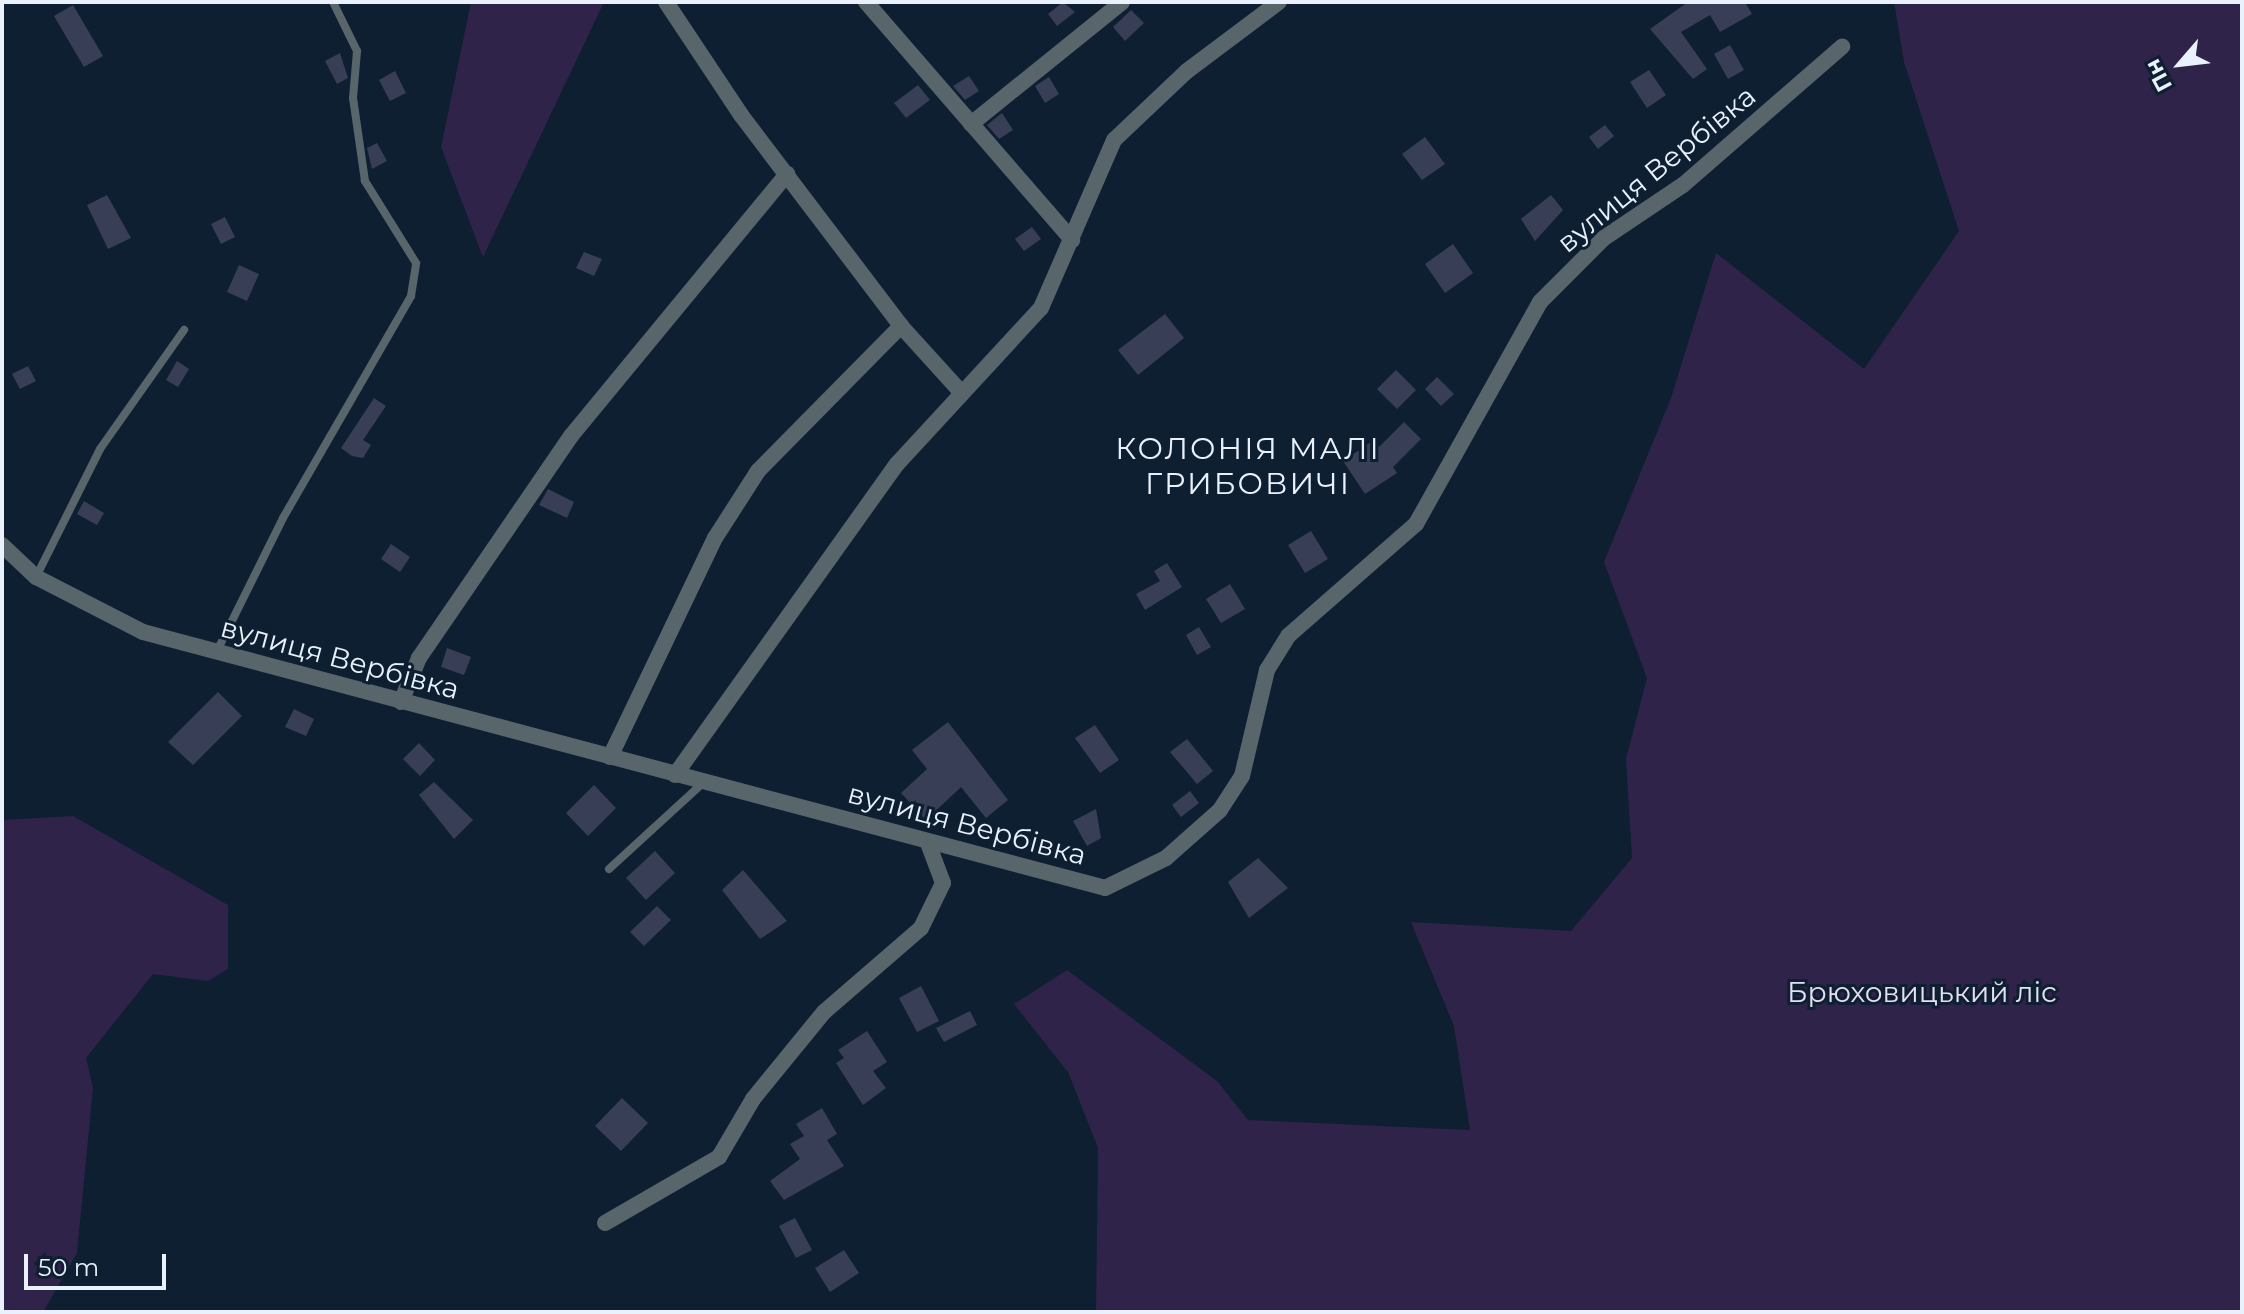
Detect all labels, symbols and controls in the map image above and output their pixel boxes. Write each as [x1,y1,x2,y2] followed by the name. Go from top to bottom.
[2140,24,2220,104] north arrow
[2139,55,2178,96] text: Пн
[1550,79,1762,259] street label: вулиця Вербівка
[1115,431,1381,502] district label: КОЛОНІЯ МАЛІ ГРИБОВИЧІ
[217,610,463,706] street label: вулиця Вербівка
[844,776,1090,872] street label: вулиця Вербівка
[1787,975,2057,1009] park label: Брюховицький ліс
[28,1238,170,1288] scale bar
[38,1253,99,1282] text: 50 m

